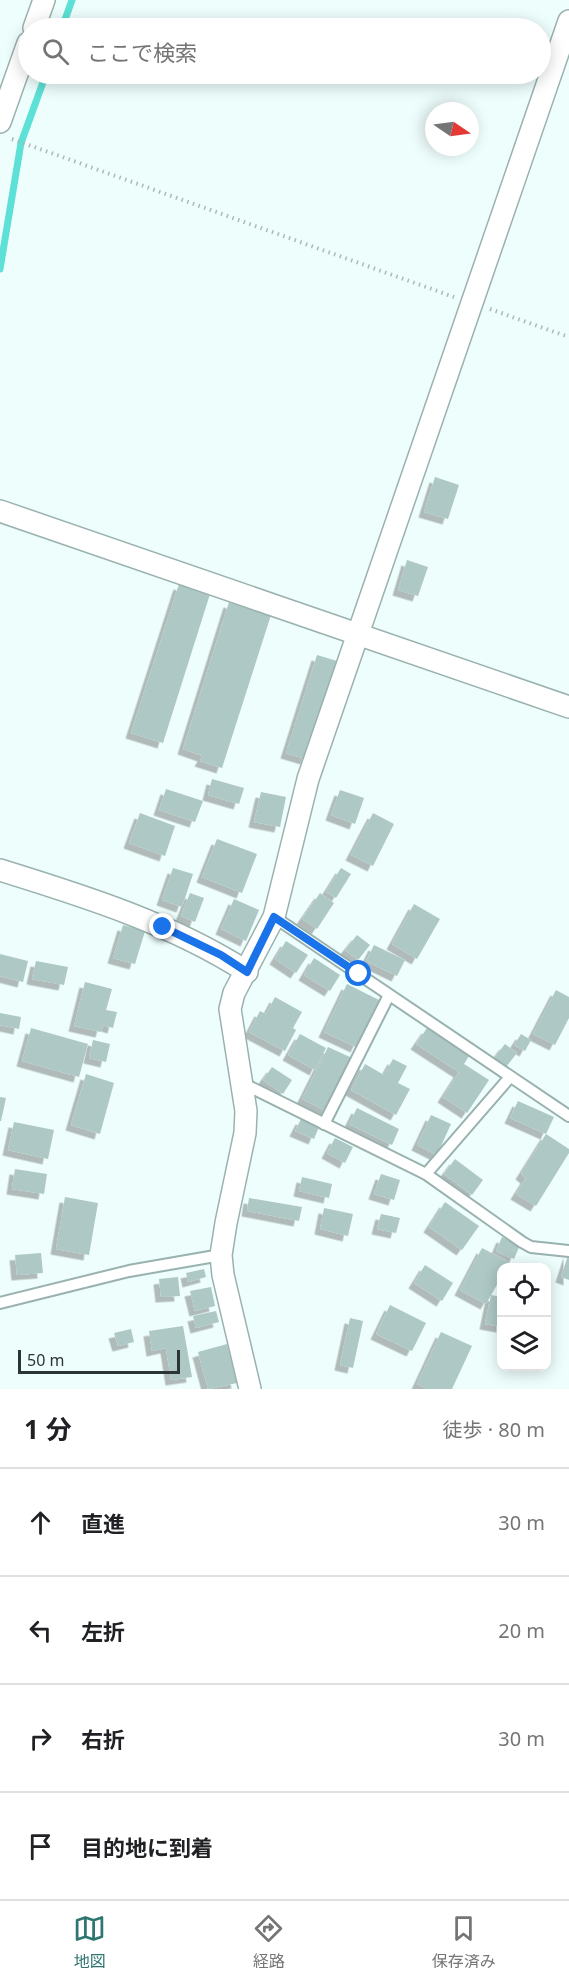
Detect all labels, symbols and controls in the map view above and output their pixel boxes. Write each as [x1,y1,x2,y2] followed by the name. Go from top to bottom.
[18,18,551,84] search box
[39,35,72,68] icon: search
[87,37,197,67] text: ここで検索
[425,102,479,156] north arrow
[149,913,175,939] route end
[345,960,371,986] route start
[497,1263,551,1371] map controls
[497,1263,551,1317] button: locate
[497,1317,551,1371] button: layers
[18,1347,180,1374] scale bar
[27,1349,64,1371] text: 50 m
[24,1411,72,1447] text: 1 分
[442,1416,545,1443] text: 徒歩 · 80 m
[24,1506,57,1539] icon: ahead
[81,1508,125,1538] text: 直進
[498,1509,545,1536] text: 30 m
[24,1614,57,1647] icon: left
[81,1616,125,1646] text: 左折
[498,1617,545,1644] text: 20 m
[24,1722,57,1755] icon: right
[81,1724,125,1754] text: 右折
[498,1725,545,1752] text: 30 m
[24,1830,57,1863] icon: arrive
[81,1832,213,1862] text: 目的地に到着
[73,1912,106,1972] tab: 地図
[252,1912,285,1972] tab: 経路
[432,1912,496,1972] tab: 保存済み

